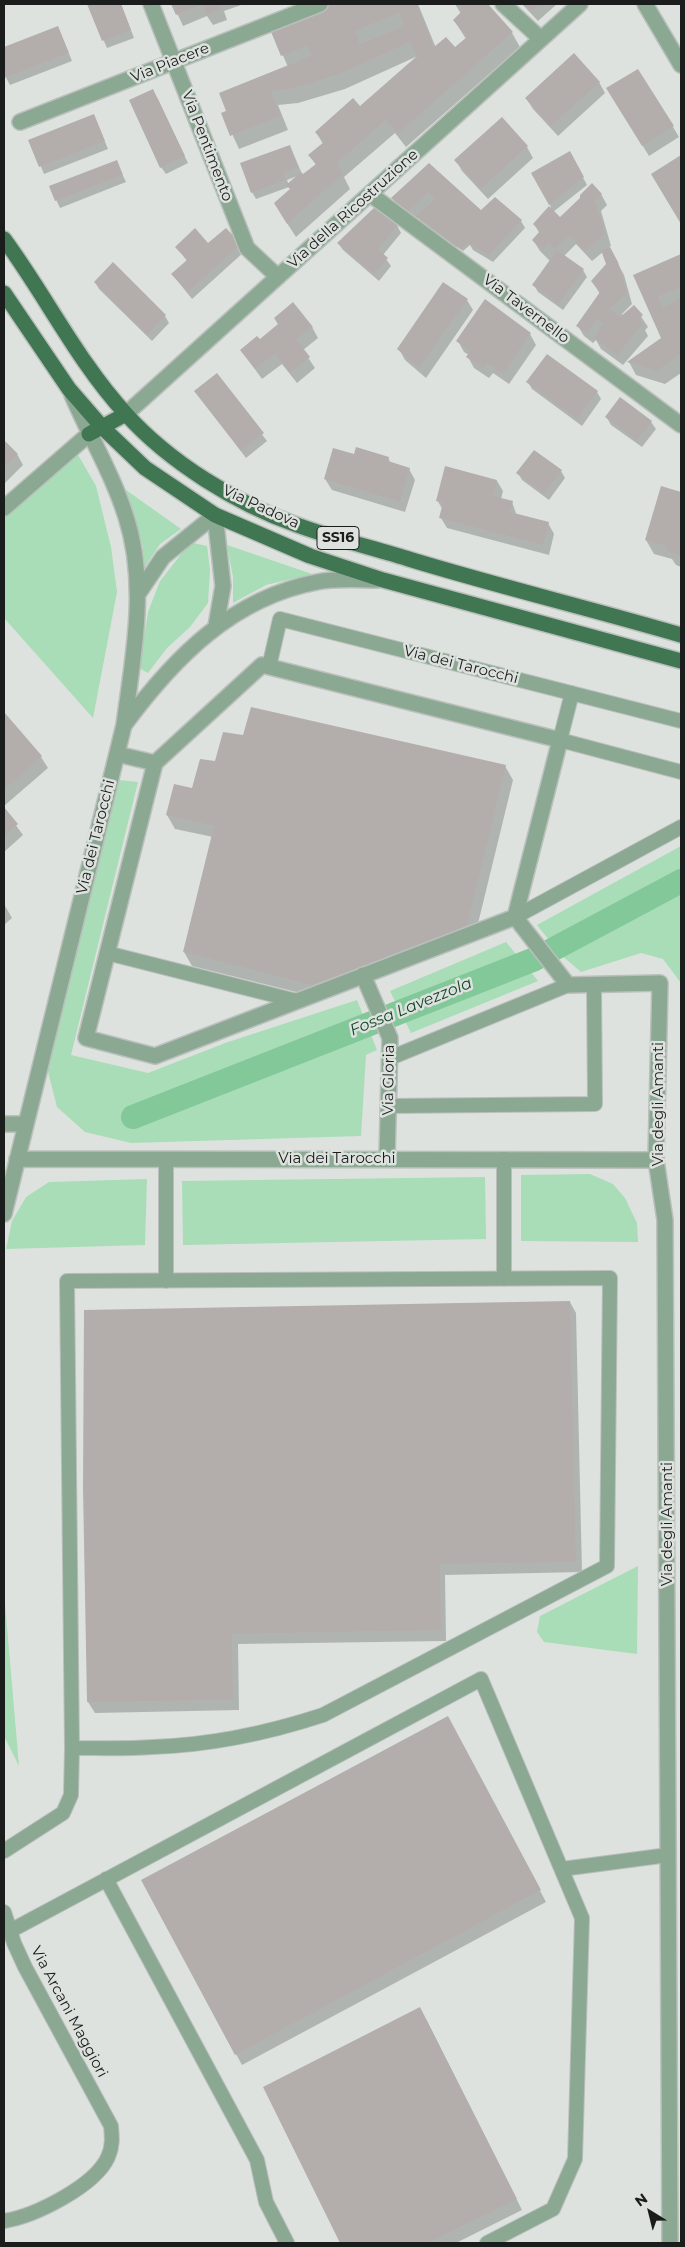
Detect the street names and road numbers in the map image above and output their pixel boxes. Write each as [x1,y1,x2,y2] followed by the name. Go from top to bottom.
[128,39,212,87] street label: Via Piacere
[178,88,236,204] street label: Via Pentimento
[284,146,422,272] street label: Via della Ricostruzione
[479,271,573,347] street label: Via Tavernello
[220,481,302,533] street label: Via Padova
[317,526,359,550] road number: SS16
[402,642,520,688] street label: Via dei Tarocchi
[73,778,119,896] street label: Via dei Tarocchi
[650,1042,668,1166] street label: Via degli Amanti
[379,1044,399,1116] street label: Via Gloria
[278,1150,396,1168] street label: Via dei Tarocchi
[659,1462,677,1586] street label: Via degli Amanti
[27,1943,111,2081] street label: Via Arcani Maggiori

